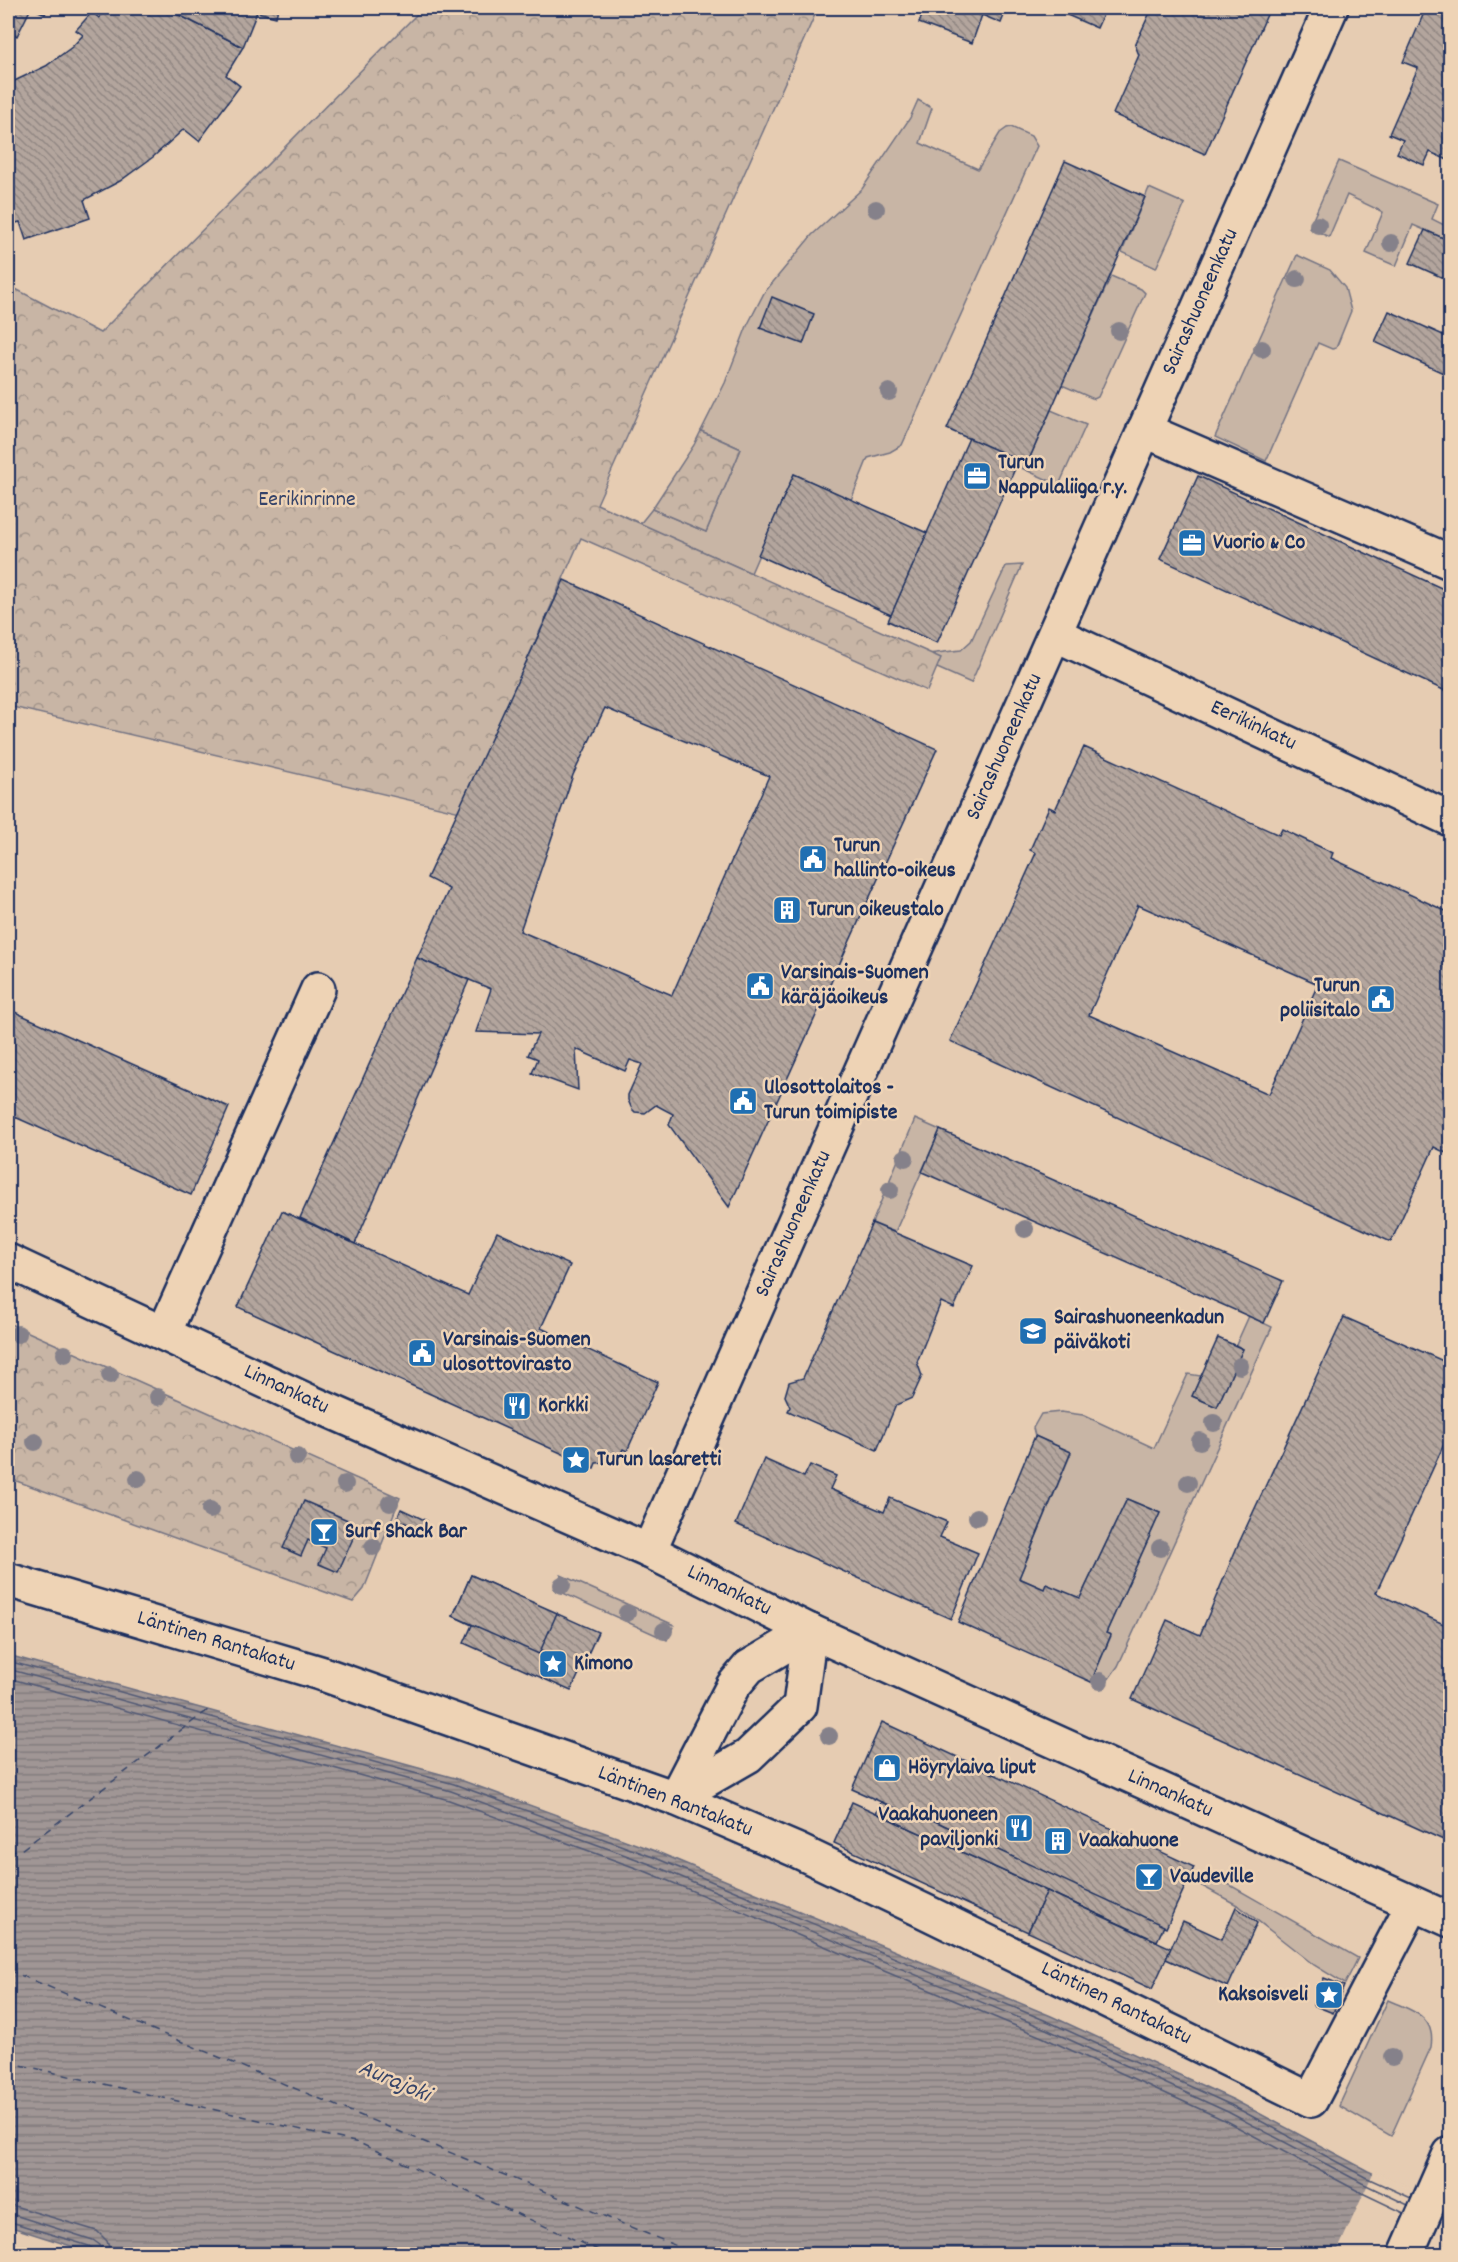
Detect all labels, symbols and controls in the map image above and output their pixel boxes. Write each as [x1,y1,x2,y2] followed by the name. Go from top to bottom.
[1155,224,1247,380] street label: Sairashuoneenkatu
[998,448,1128,504] place label: Turun Nappulaliiga r.y.
[961,460,993,492] office icon: Turun Nappulaliiga r.y.
[258,485,356,516] park label: Eerikinrinne
[1176,527,1208,559] office icon: Vuorio & Co
[1213,528,1305,559] place label: Vuorio & Co
[959,669,1051,825] street label: Sairashuoneenkatu
[1205,693,1301,759] street label: Eerikinkatu
[834,831,956,887] place label: Turun hallinto-oikeus
[797,843,829,875] public building icon: Turun hallinto-oikeus
[771,894,803,926] building icon: Turun oikeustalo
[808,895,944,926] place label: Turun oikeustalo
[781,958,929,1014] place label: Varsinais-Suomen käräjäoikeus
[744,970,776,1002] public building icon: Varsinais-Suomen käräjäoikeus
[1280,971,1360,1027] place label: Turun poliisitalo
[1365,983,1397,1015] public building icon: Turun poliisitalo
[764,1073,898,1129] place label: Ulosottolaitos - Turun toimipiste
[727,1085,759,1117] public building icon: Ulosottolaitos - Turun toimipiste
[748,1146,840,1302] street label: Sairashuoneenkatu
[1054,1303,1224,1359] place label: Sairashuoneenkadun päiväkoti
[1017,1315,1049,1347] school or university icon: Sairashuoneenkadun päiväkoti
[443,1325,591,1381] place label: Varsinais-Suomen ulosottovirasto
[406,1337,438,1369] public building icon: Varsinais-Suomen ulosottovirasto
[238,1357,334,1423] street label: Linnankatu
[501,1390,533,1422] restaurant icon: Korkki
[538,1391,588,1422] place label: Korkki
[560,1444,592,1476] place icon: Turun lasaretti
[597,1445,721,1476] place label: Turun lasaretti
[308,1516,340,1548] bar icon: Surf Shack Bar
[345,1517,468,1548] place label: Surf Shack Bar
[681,1557,777,1625] street label: Linnankatu
[133,1603,299,1681] street label: Läntinen Rantakatu
[537,1648,569,1680] place icon: Kimono
[574,1649,633,1680] place label: Kimono
[871,1752,903,1784] shop icon: Höyrylaiva liput
[908,1753,1037,1784] place label: Höyrylaiva liput
[593,1758,757,1846] street label: Läntinen Rantakatu
[1122,1761,1218,1827] street label: Linnankatu
[878,1800,998,1856] place label: Vaakahuoneen paviljonki
[1003,1812,1035,1844] restaurant icon: Vaakahuoneen paviljonki
[1042,1825,1074,1857] building icon: Vaakahuone
[1079,1826,1179,1857] place label: Vaakahuone
[1133,1861,1165,1893] bar icon: Vaudeville
[1170,1862,1254,1893] place label: Vaudeville
[1036,1954,1196,2054] street label: Läntinen Rantakatu
[1313,1979,1345,2011] place icon: Kaksoisveli
[1218,1980,1308,2011] place label: Kaksoisveli
[353,2052,438,2114] water label: Aurajoki

